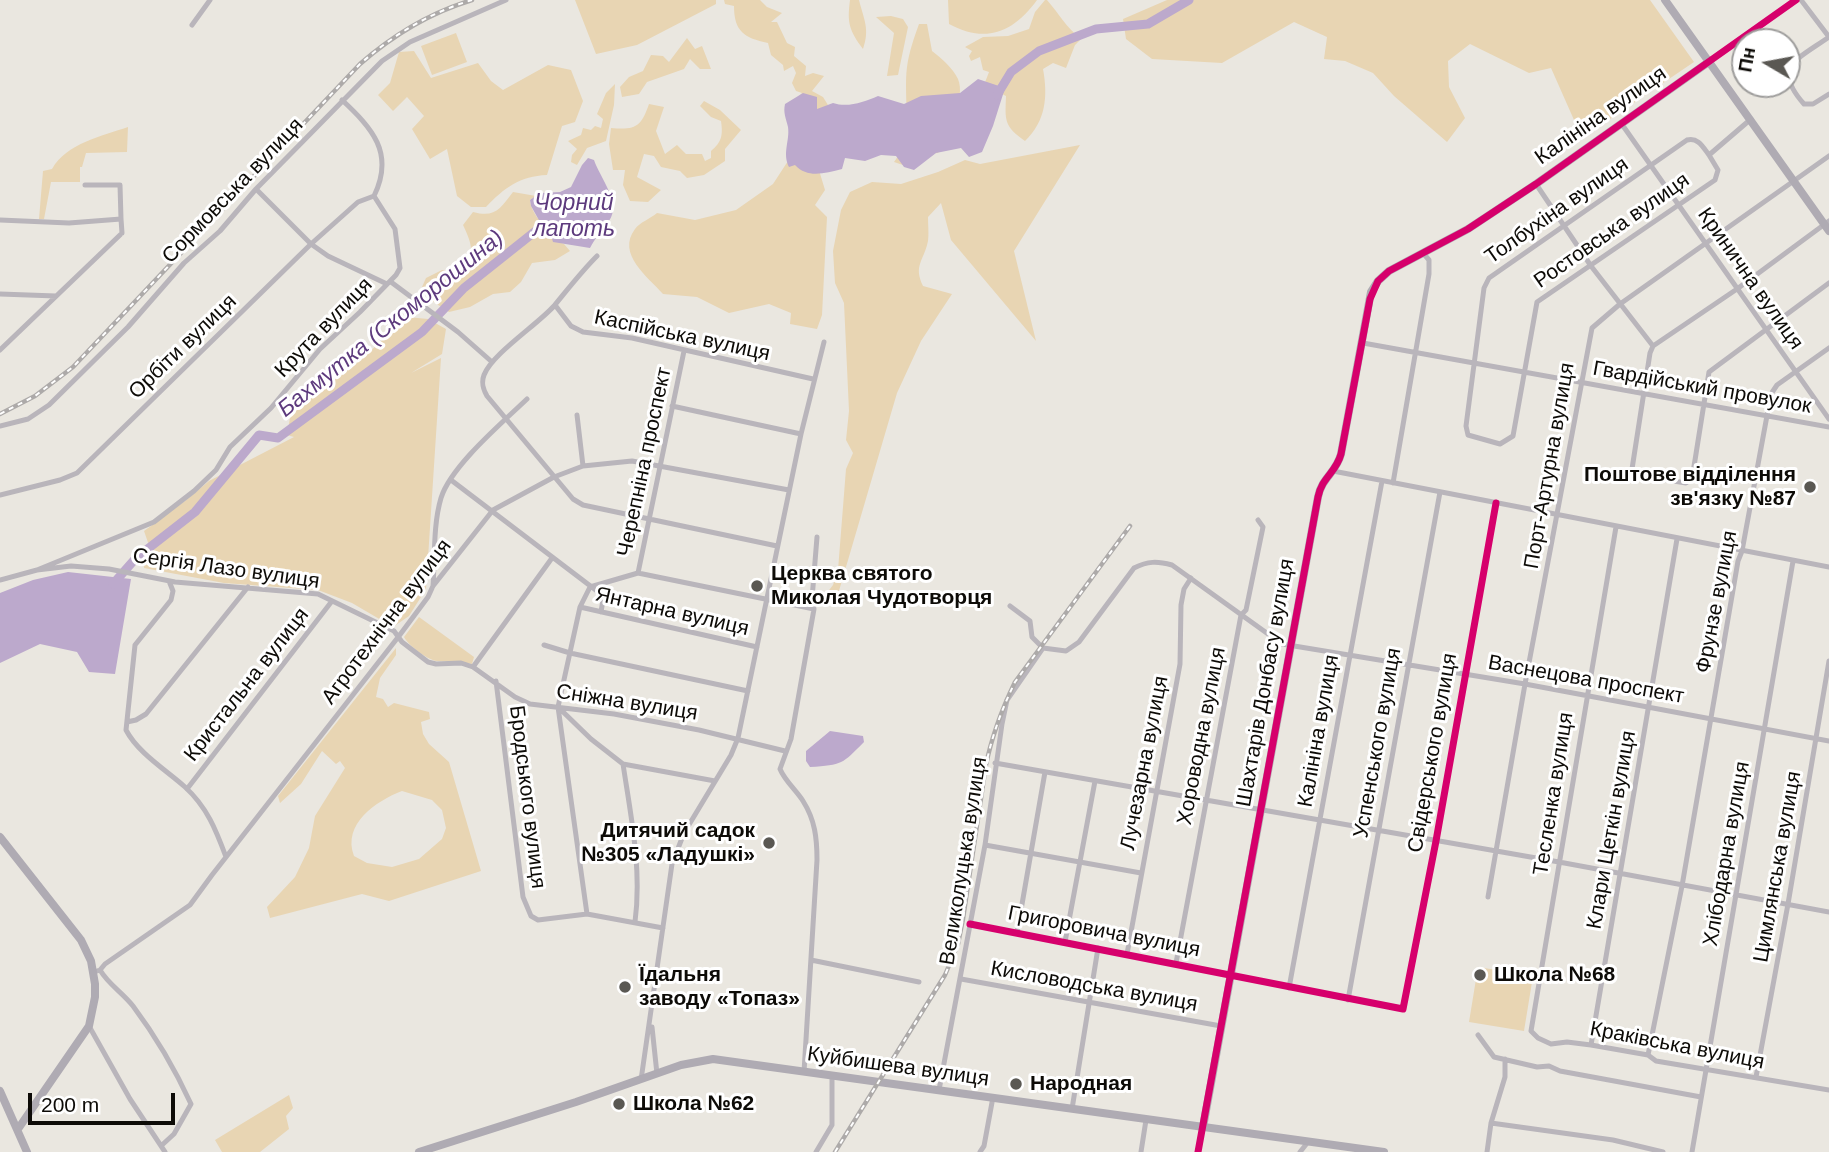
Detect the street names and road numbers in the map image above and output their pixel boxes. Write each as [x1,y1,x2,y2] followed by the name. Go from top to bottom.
[1531,61,1671,171] street label: Калініна вулиця
[157,113,309,269] street label: Сормовська вулиця
[1481,152,1633,270] street label: Толбухіна вулиця
[1529,168,1695,294] street label: Ростовська вулиця
[1692,203,1808,355] street label: Кринична вулиця
[270,273,378,383] street label: Крута вулиця
[124,289,242,405] street label: Орбіти вулиця
[592,305,772,367] street label: Каспійська вулиця
[1591,356,1813,420] street label: Гвардійський провулок
[1519,361,1581,571] street label: Порт-Артурна вулиця
[613,365,677,559] street label: Черепніна проспект
[1691,529,1743,675] street label: Фрунзе вулиця
[317,535,457,709] street label: Агротехнічна вулиця
[131,543,321,595] street label: Сергія Лазо вулиця
[1232,557,1300,809] street label: Шахтарів Донбасу вулиця
[593,582,751,642] street label: Янтарна вулиця
[179,603,315,767] street label: Кристальна вулиця
[1172,645,1232,827] street label: Хороводна вулиця
[1349,646,1407,840] street label: Успенського вулиця
[1486,650,1686,710] street label: Васнецова проспект
[1403,651,1463,855] street label: Свідерського вулиця
[1293,653,1345,809] street label: Калініна вулиця
[1116,674,1174,852] street label: Лучезарна вулиця
[555,679,699,727] street label: Сніжна вулиця
[503,704,551,890] street label: Бродського вулиця
[1529,711,1579,877] street label: Тесленка вулиця
[1582,729,1642,931] street label: Клари Цеткін вулиця
[935,755,993,967] street label: Великолуцька вулиця
[1698,760,1756,948] street label: Хлібодарна вулиця
[1749,769,1807,965] street label: Цимлянська вулиця
[1006,901,1202,963] street label: Григоровича вулиця
[989,956,1199,1018] street label: Кисловодська вулиця
[1588,1017,1766,1075] street label: Краківська вулиця
[805,1042,991,1092] street label: Куйбишева вулиця

